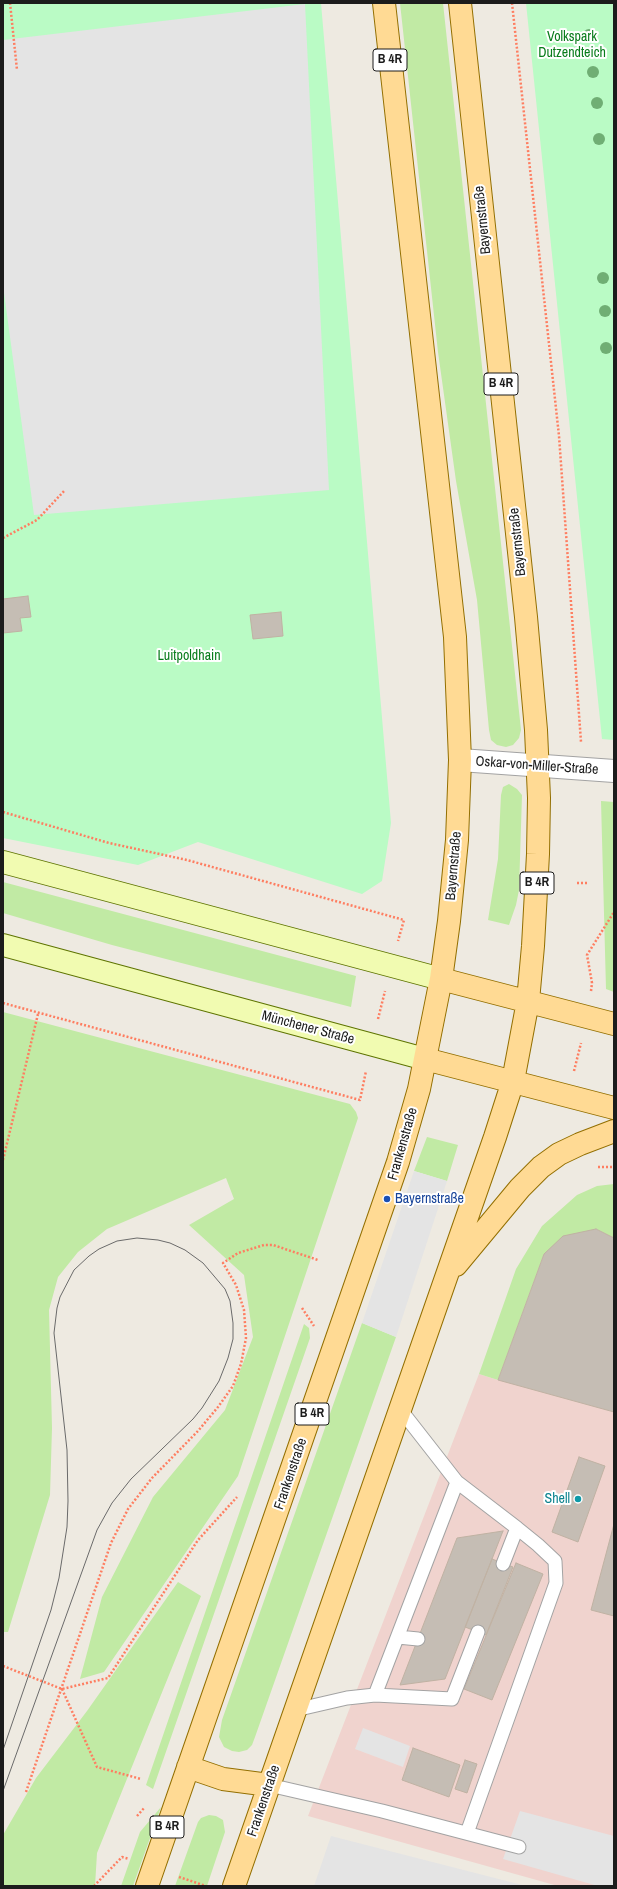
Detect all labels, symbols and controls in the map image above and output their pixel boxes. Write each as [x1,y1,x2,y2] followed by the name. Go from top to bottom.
[538,29,606,62] park label: Volkspark Dutzendteich
[373,49,407,71] road number: B 4R
[471,185,495,255] street label: Bayernstraße
[484,373,518,395] road number: B 4R
[506,507,530,577] street label: Bayernstraße
[157,648,221,664] park label: Luitpoldhain
[475,753,599,779] street label: Oskar-von-Miller-Straße
[443,831,465,901] street label: Bayernstraße
[520,872,554,894] road number: B 4R
[260,1008,356,1048] street label: Münchener Straße
[385,1106,421,1182] street label: Frankenstraße
[395,1191,464,1207] place label: Bayernstraße
[382,1194,392,1204] marker: Bayernstraße
[295,1403,329,1425] road number: B 4R
[271,1436,311,1512] street label: Frankenstraße
[544,1491,570,1507] place label: Shell
[573,1494,583,1504] marker: Shell
[244,1763,284,1839] street label: Frankenstraße
[150,1816,184,1838] road number: B 4R

